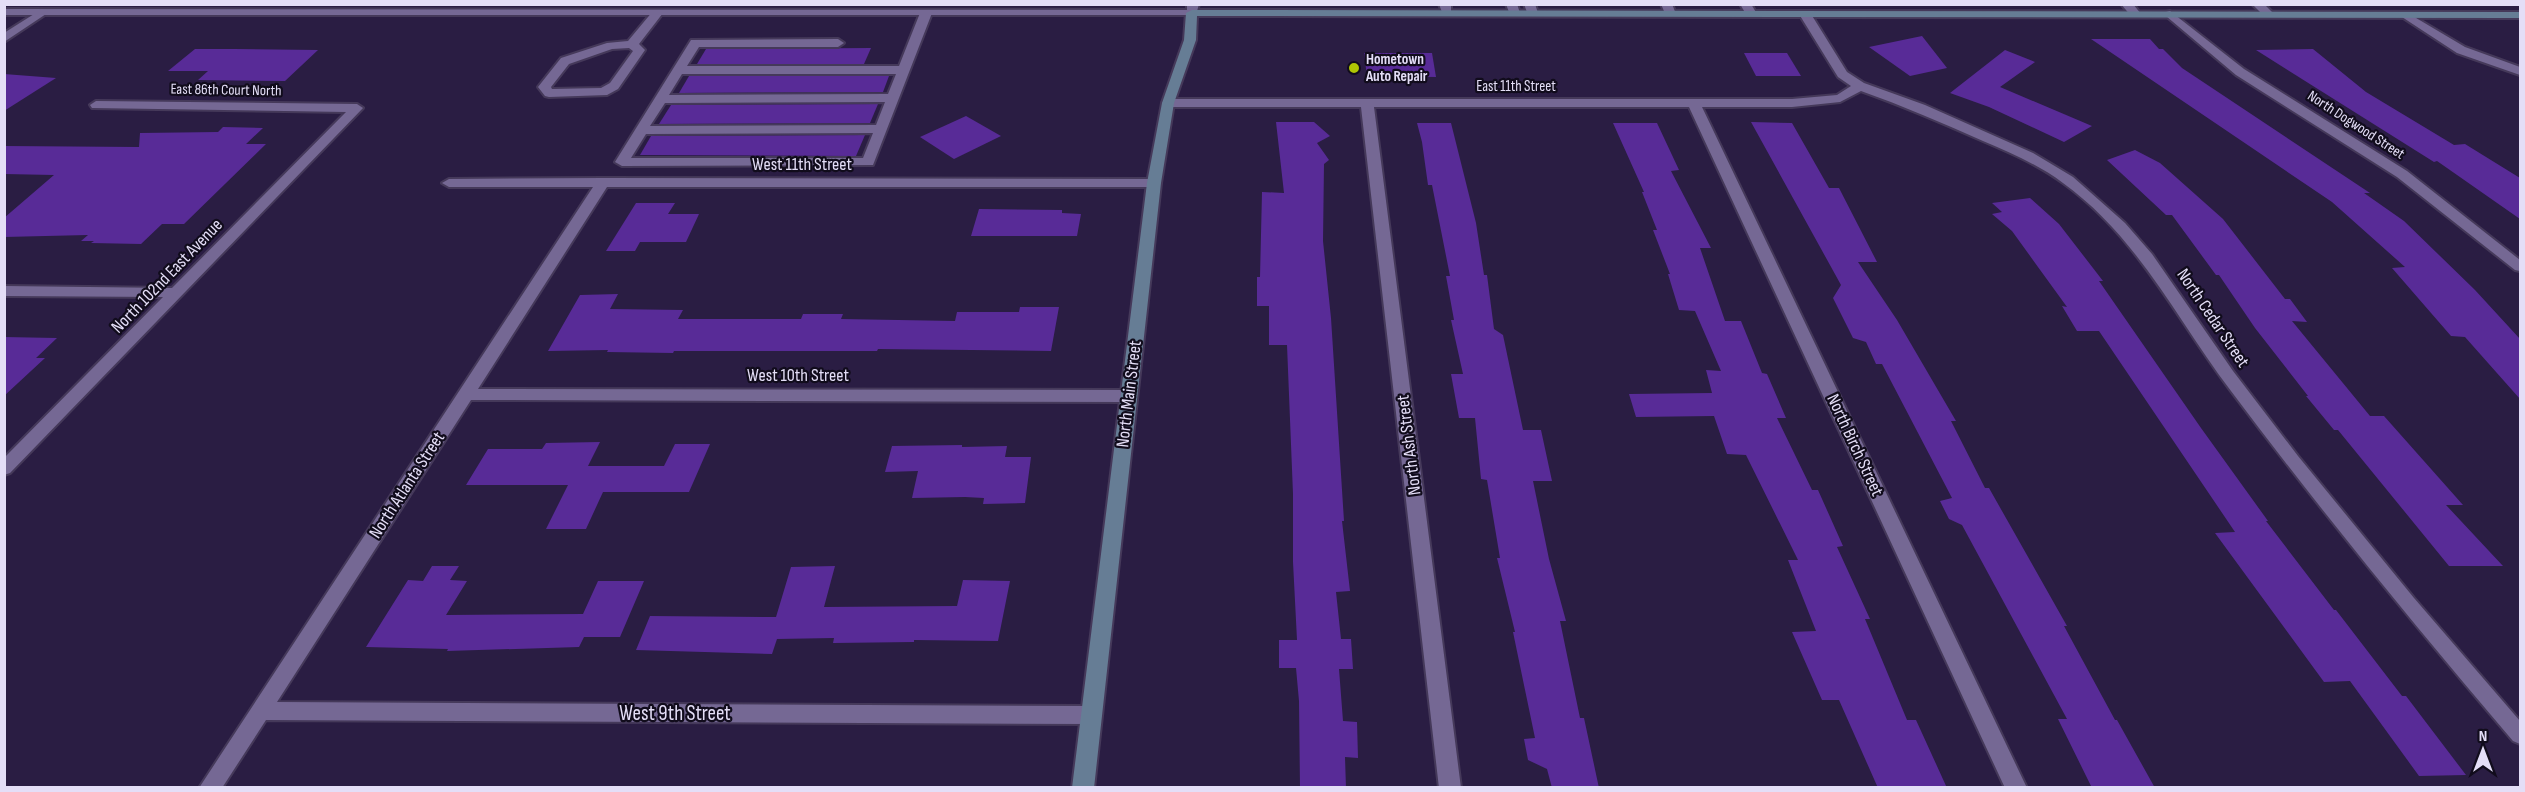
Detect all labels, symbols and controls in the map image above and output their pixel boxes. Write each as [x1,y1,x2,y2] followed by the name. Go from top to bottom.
[1365,50,1428,86] place label: Hometown Auto Repair
[1347,61,1361,75] marker: Hometown Auto Repair
[1476,77,1556,96] street label: East 11th Street
[170,80,282,100] street label: East 86th Court North
[2304,86,2409,164] street label: North Dogwood Street
[752,154,852,175] street label: West 11th Street
[107,214,227,338] street label: North 102nd East Avenue
[2172,265,2254,372] street label: North Cedar Street
[1112,339,1146,449] street label: North Main Street
[747,365,849,386] street label: West 10th Street
[1822,391,1888,500] street label: North Birch Street
[1392,393,1426,496] street label: North Ash Street
[365,427,449,542] street label: North Atlanta Street
[619,701,731,726] street label: West 9th Street
[2453,720,2513,780] north arrow
[2479,727,2487,746] text: N

